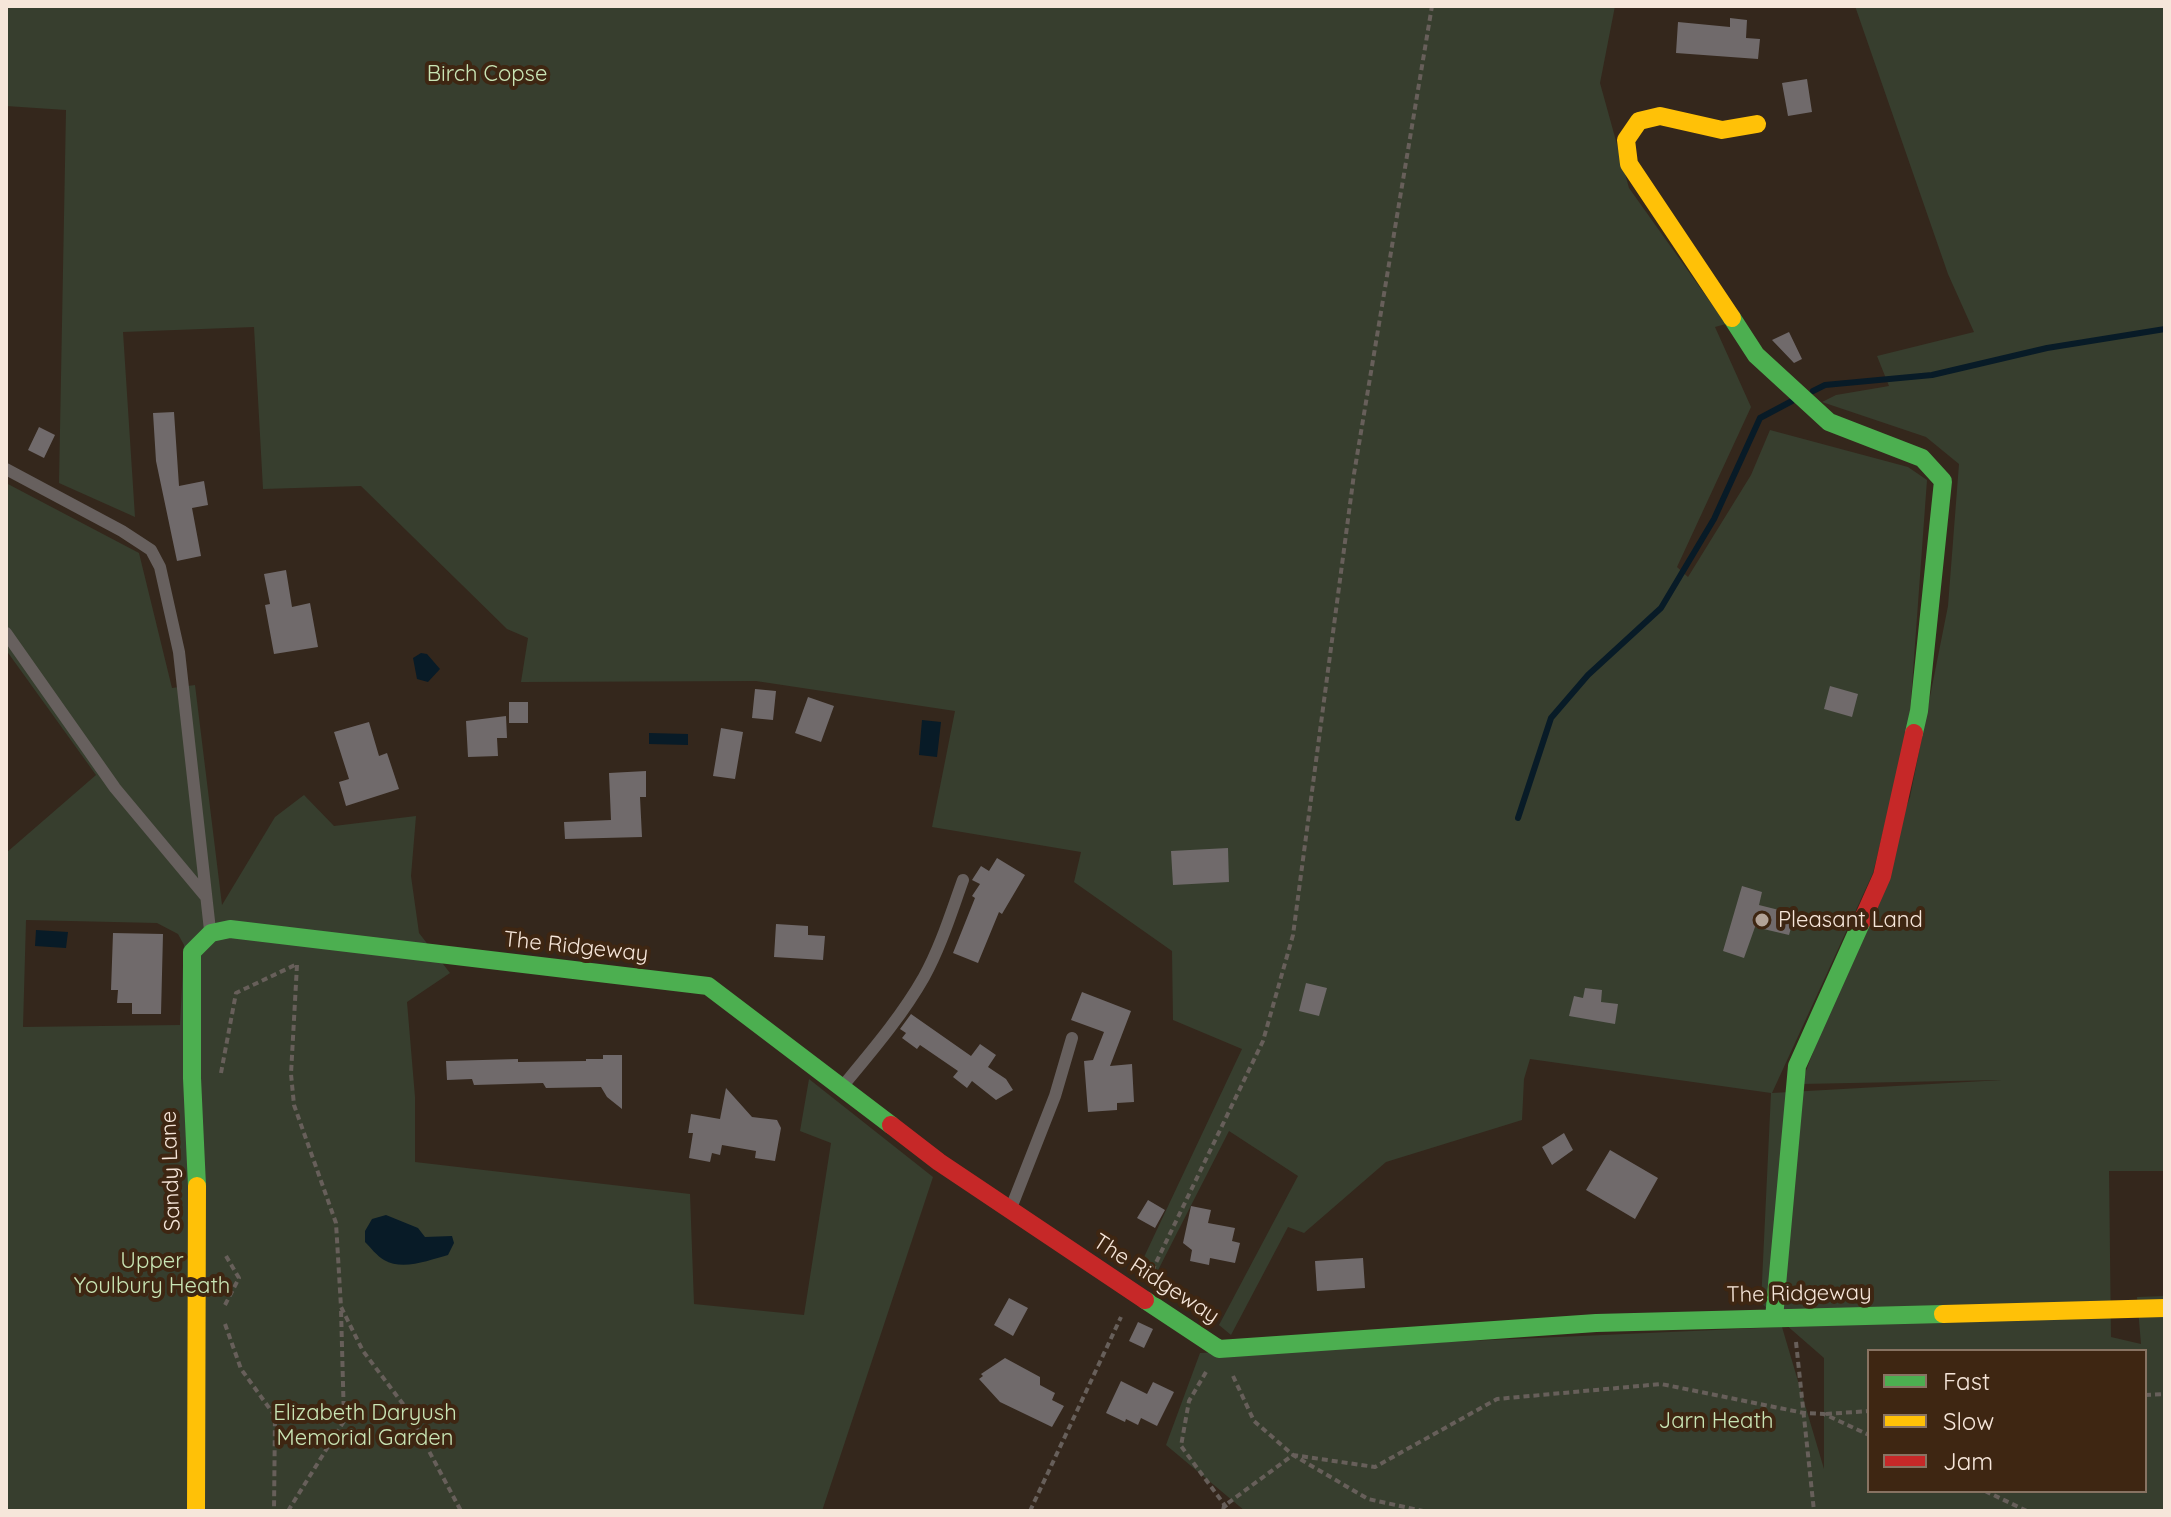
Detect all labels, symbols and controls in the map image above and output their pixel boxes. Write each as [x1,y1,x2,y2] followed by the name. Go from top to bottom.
[427,61,547,87] park label: Birch Copse
[1778,907,1923,933] place label: Pleasant Land
[1753,911,1771,929] marker: Pleasant Land
[502,926,650,968] street label: The Ridgeway
[156,1110,186,1232] street label: Sandy Lane
[1088,1228,1224,1330] street label: The Ridgeway
[74,1248,230,1300] park label: Upper Youlbury Heath
[1726,1280,1872,1308] street label: The Ridgeway
[1867,1349,2147,1493] legend
[1943,1366,1990,1396] text: Fast
[273,1400,457,1452] park label: Elizabeth Daryush Memorial Garden
[1943,1406,1994,1436] text: Slow
[1659,1408,1773,1434] park label: Jarn Heath
[1943,1446,1993,1476] text: Jam

